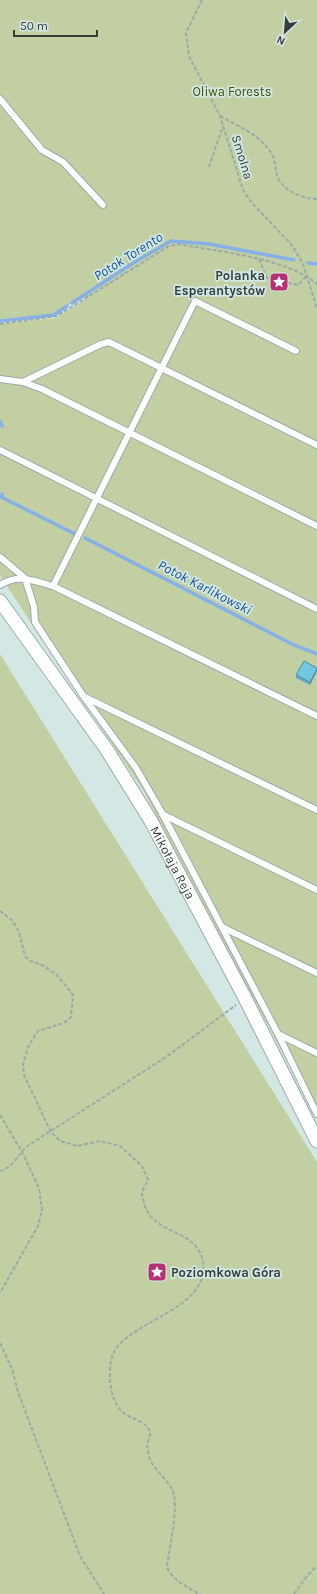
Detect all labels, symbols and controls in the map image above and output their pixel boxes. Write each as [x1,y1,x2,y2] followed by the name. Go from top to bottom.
[14,12,97,38] scale bar
[265,12,305,52] north arrow
[20,19,48,33] text: 50 m
[274,33,287,48] text: N
[192,84,272,99] park label: Oliwa Forests
[229,133,256,181] street label: Smolna
[91,228,166,284] water label: Potok Torento
[174,268,265,298] place label: Polanka Esperantystów
[268,271,290,293] place icon: Polanka Esperantystów
[155,556,255,619] water label: Potok Karlikowski
[147,824,198,902] street label: Mikołaja Reja
[146,1261,168,1283] place icon: Poziomkowa Góra
[171,1265,281,1280] place label: Poziomkowa Góra

